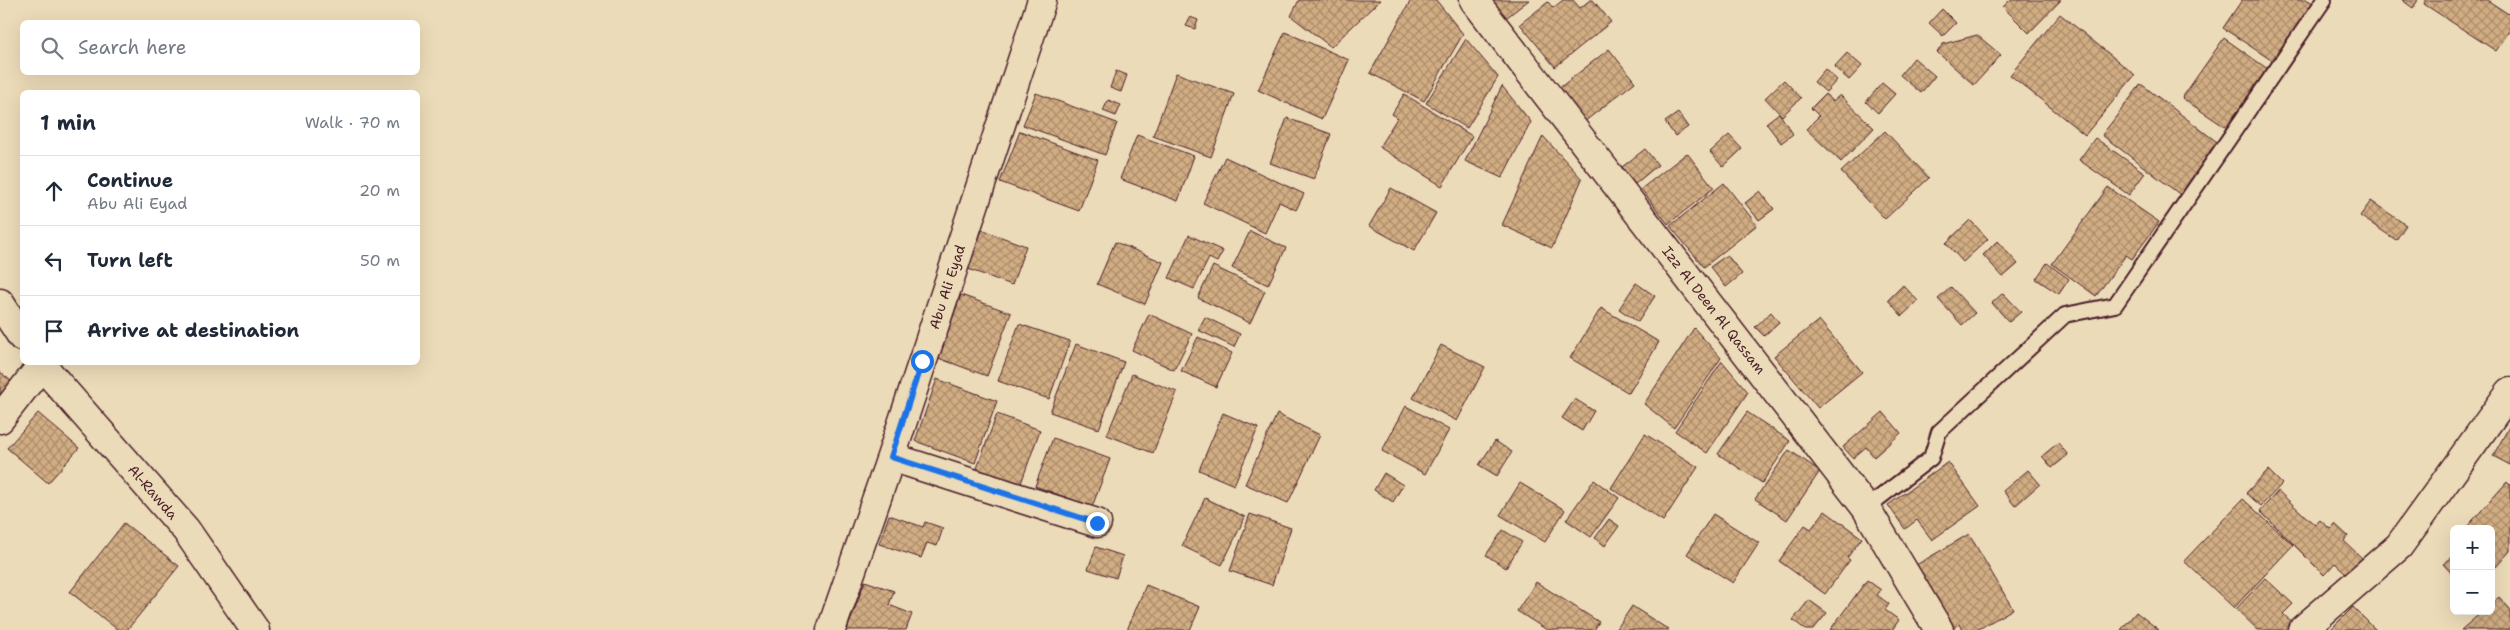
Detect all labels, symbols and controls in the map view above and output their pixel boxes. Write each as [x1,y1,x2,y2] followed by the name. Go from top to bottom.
[20,20,420,75] search box
[38,34,66,62] icon: search
[78,35,187,60] text: Search here
[40,109,96,137] text: 1 min
[305,112,400,133] text: Walk · 70 m
[87,168,173,193] text: Continue
[40,177,68,205] icon: ahead
[359,180,400,201] text: 20 m
[87,193,187,214] text: Abu Ali Eyad
[925,242,969,332] street label: Abu Ali Eyad
[1658,242,1770,378] street label: Izz Al Deen Al Qassam
[40,247,68,275] icon: left
[87,248,173,273] text: Turn left
[360,250,400,271] text: 50 m
[40,317,68,345] icon: arrive
[87,318,299,343] text: Arrive at destination
[911,350,934,373] route start
[124,461,182,523] street label: Al-Rawda
[1086,512,1109,535] route end
[2450,525,2495,615] map controls
[2450,525,2495,570] button: +
[2450,570,2495,615] button: −

